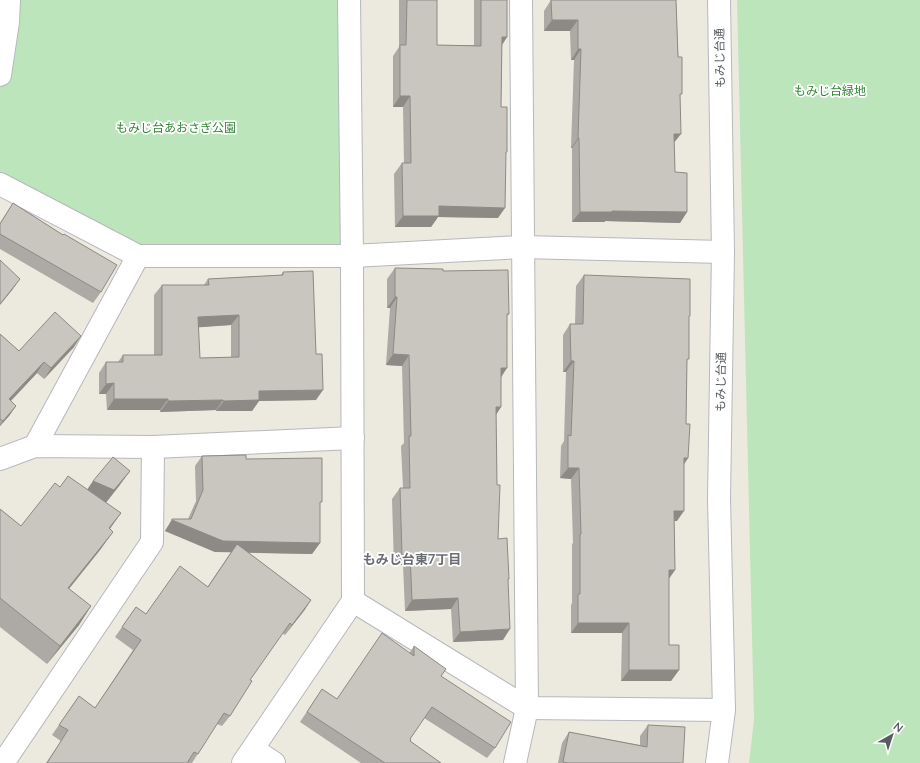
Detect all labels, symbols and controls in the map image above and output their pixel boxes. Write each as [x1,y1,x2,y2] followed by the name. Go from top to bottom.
[711,28,728,88] street label: もみじ台通
[794,83,866,98] park label: もみじ台緑地
[116,120,236,135] park label: もみじ台あおさぎ公園
[712,352,729,412] street label: もみじ台通
[363,551,461,567] district label: もみじ台東7丁目
[872,715,912,755] north arrow
[891,719,906,735] text: N

